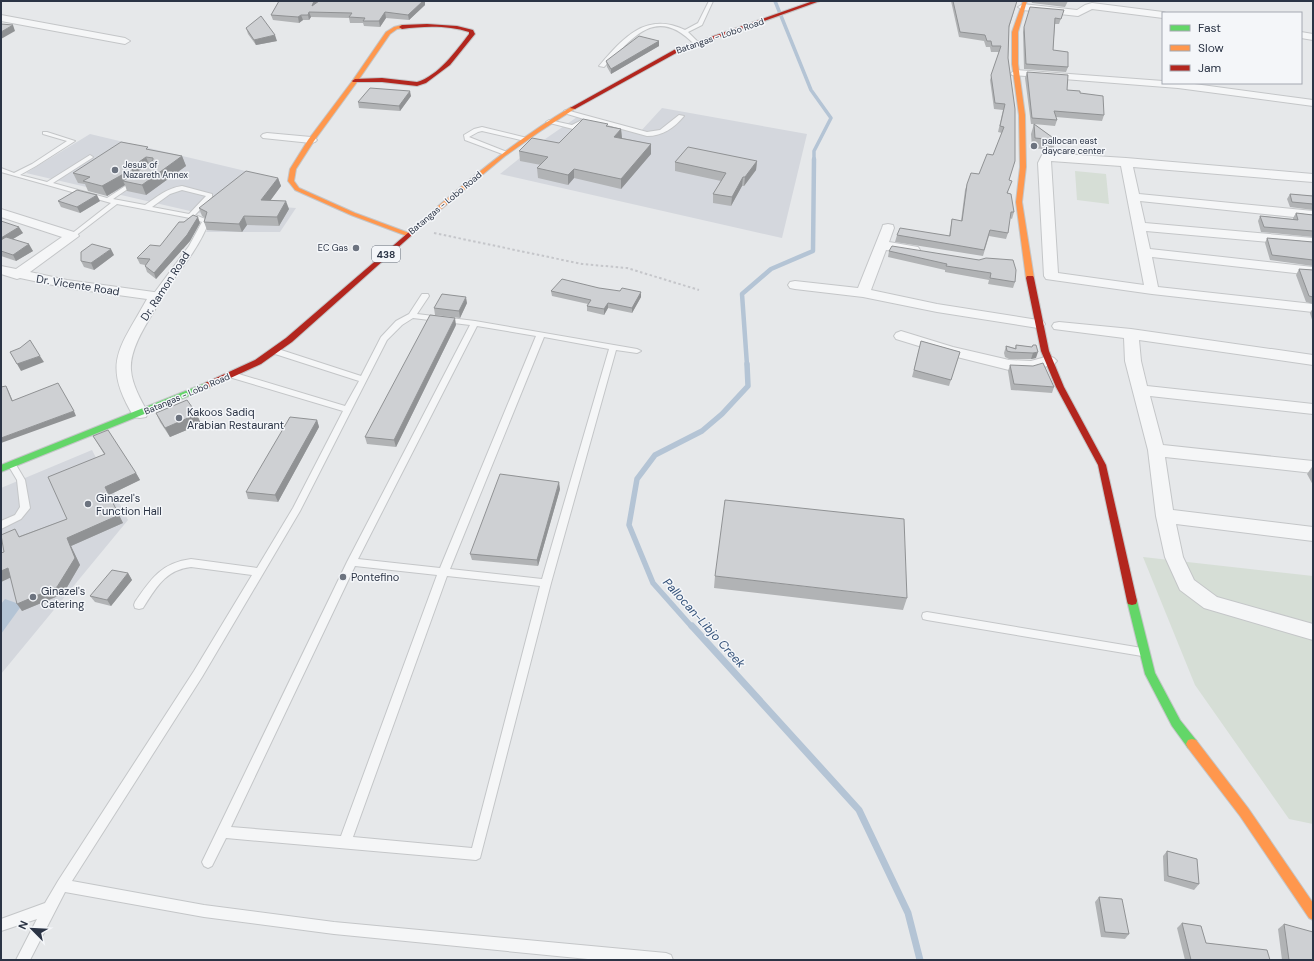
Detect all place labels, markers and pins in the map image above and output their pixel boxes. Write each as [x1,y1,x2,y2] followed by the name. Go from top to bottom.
[1042,135,1106,157] place label: pallocan east daycare center
[1029,141,1039,151] marker: pallocan east daycare center
[123,159,189,181] place label: Jesus of Nazareth Annex
[110,165,120,175] marker: Jesus of Nazareth Annex
[318,242,348,254] place label: EC Gas
[351,243,361,253] marker: EC Gas
[187,405,284,432] place label: Kakoos Sadiq Arabian Restaurant
[174,413,184,423] marker: Kakoos Sadiq Arabian Restaurant
[96,491,162,518] place label: Ginazel's Function Hall
[83,499,93,509] marker: Ginazel's Function Hall
[351,570,399,584] place label: Pontefino
[338,572,348,582] marker: Pontefino
[41,584,85,611] place label: Ginazel's Catering
[28,592,38,602] marker: Ginazel's Catering

